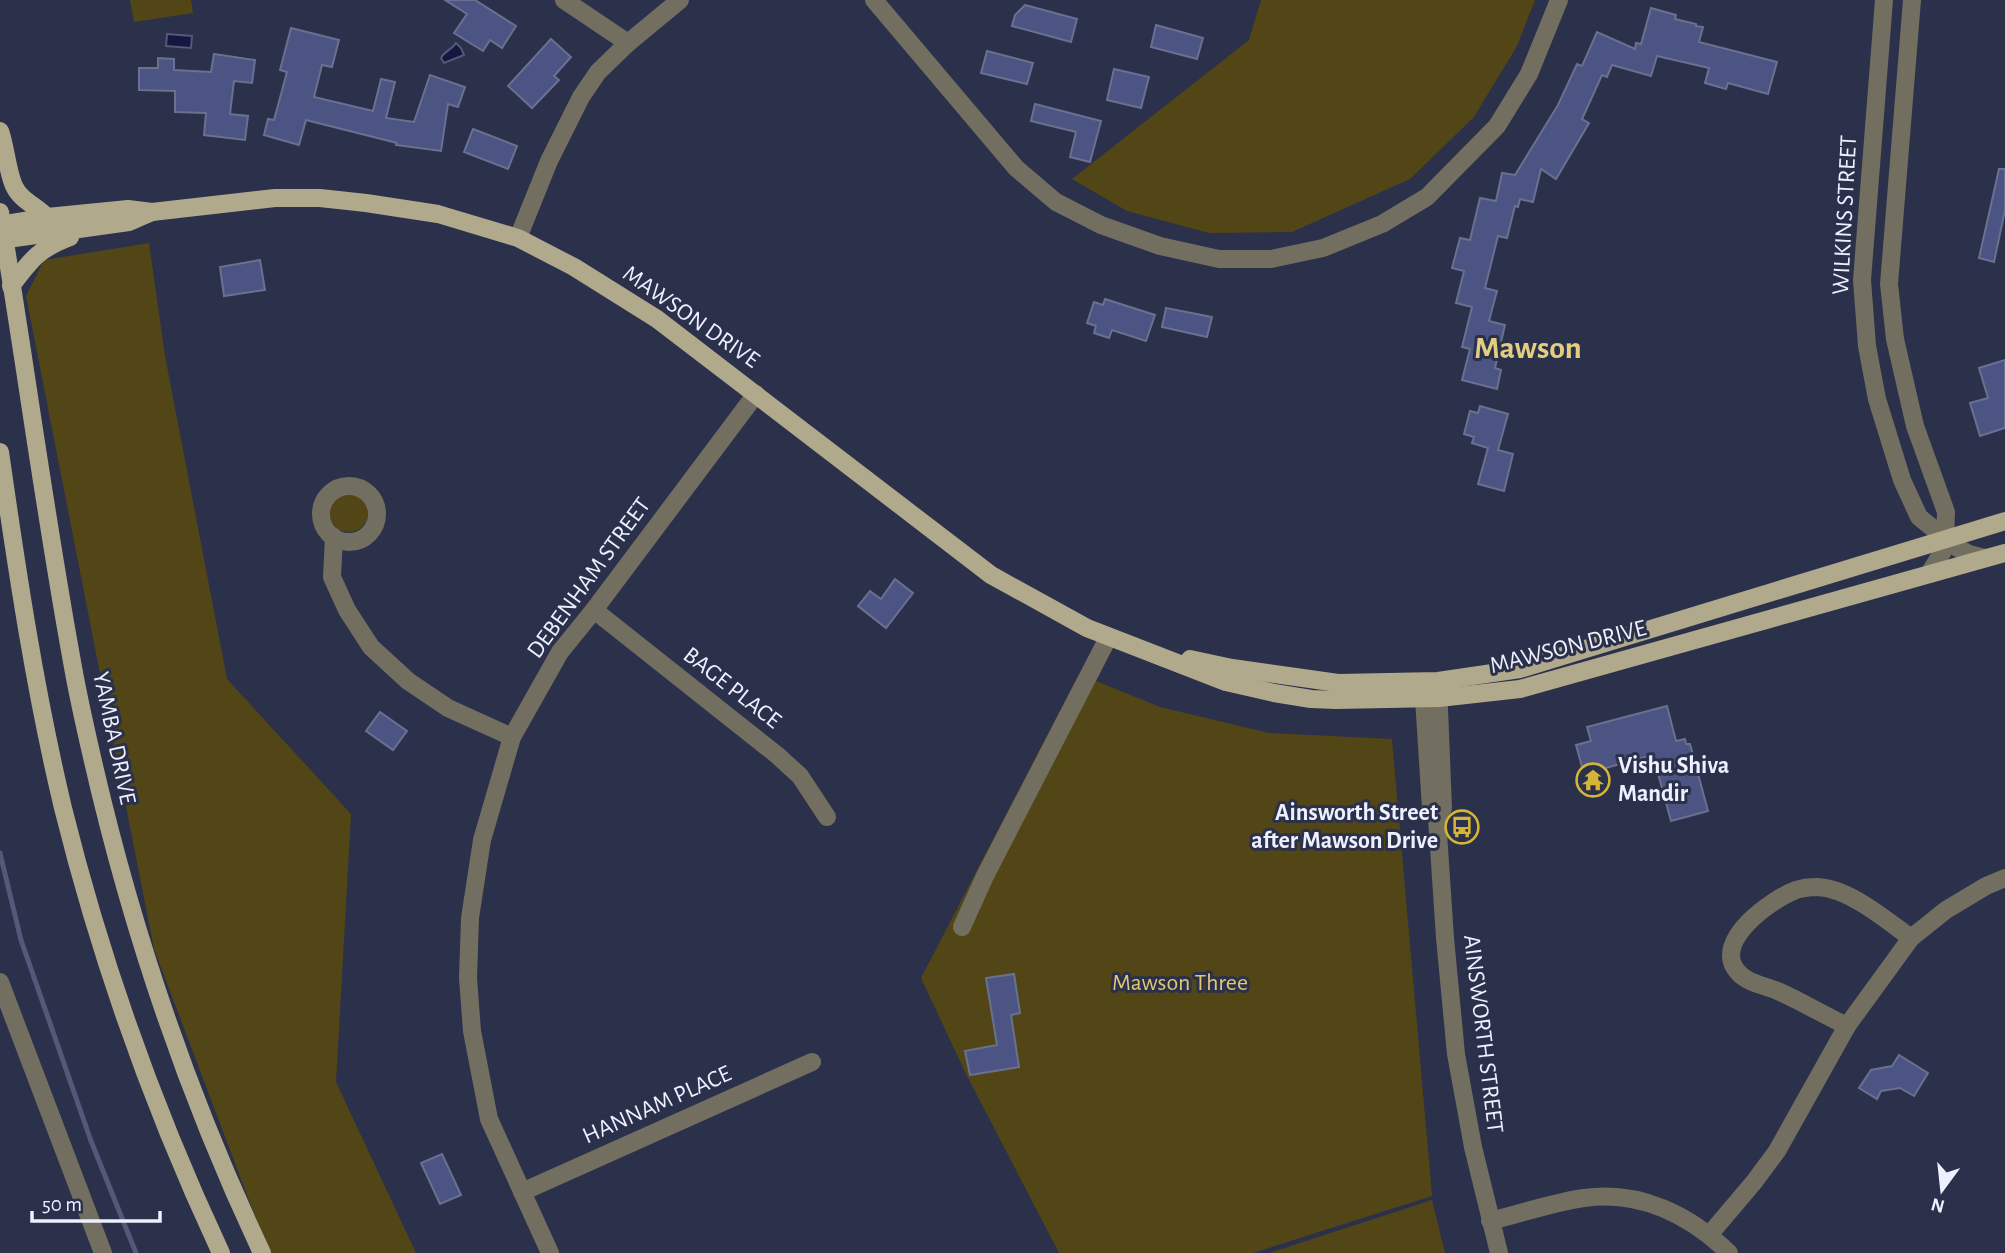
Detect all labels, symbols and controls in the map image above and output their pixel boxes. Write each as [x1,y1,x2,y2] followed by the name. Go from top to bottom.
[1829,134,1861,296] street label: WILKINS STREET
[618,261,764,373] street label: MAWSON DRIVE
[1474,332,1582,364] district label: Mawson
[523,493,655,663] street label: DEBENHAM STREET
[1487,616,1649,678] street label: MAWSON DRIVE
[679,643,786,734] street label: BAGE PLACE
[88,669,140,807] street label: YAMBA DRIVE
[1618,754,1729,806] place label: Vishu Shiva Mandir
[1574,761,1612,799] temple icon: Vishu Shiva Mandir
[1251,801,1438,853] place label: Ainsworth Street after Mawson Drive
[1443,808,1481,846] bus stop icon: Ainsworth Street after Mawson Drive
[1459,933,1507,1135] street label: AINSWORTH STREET
[1112,971,1248,995] park label: Mawson Three
[579,1061,735,1148] street label: HANNAM PLACE
[1907,1155,1977,1225] north arrow
[32,1180,159,1224] scale bar
[42,1194,82,1215] text: 50 m
[1929,1194,1947,1216] text: N

